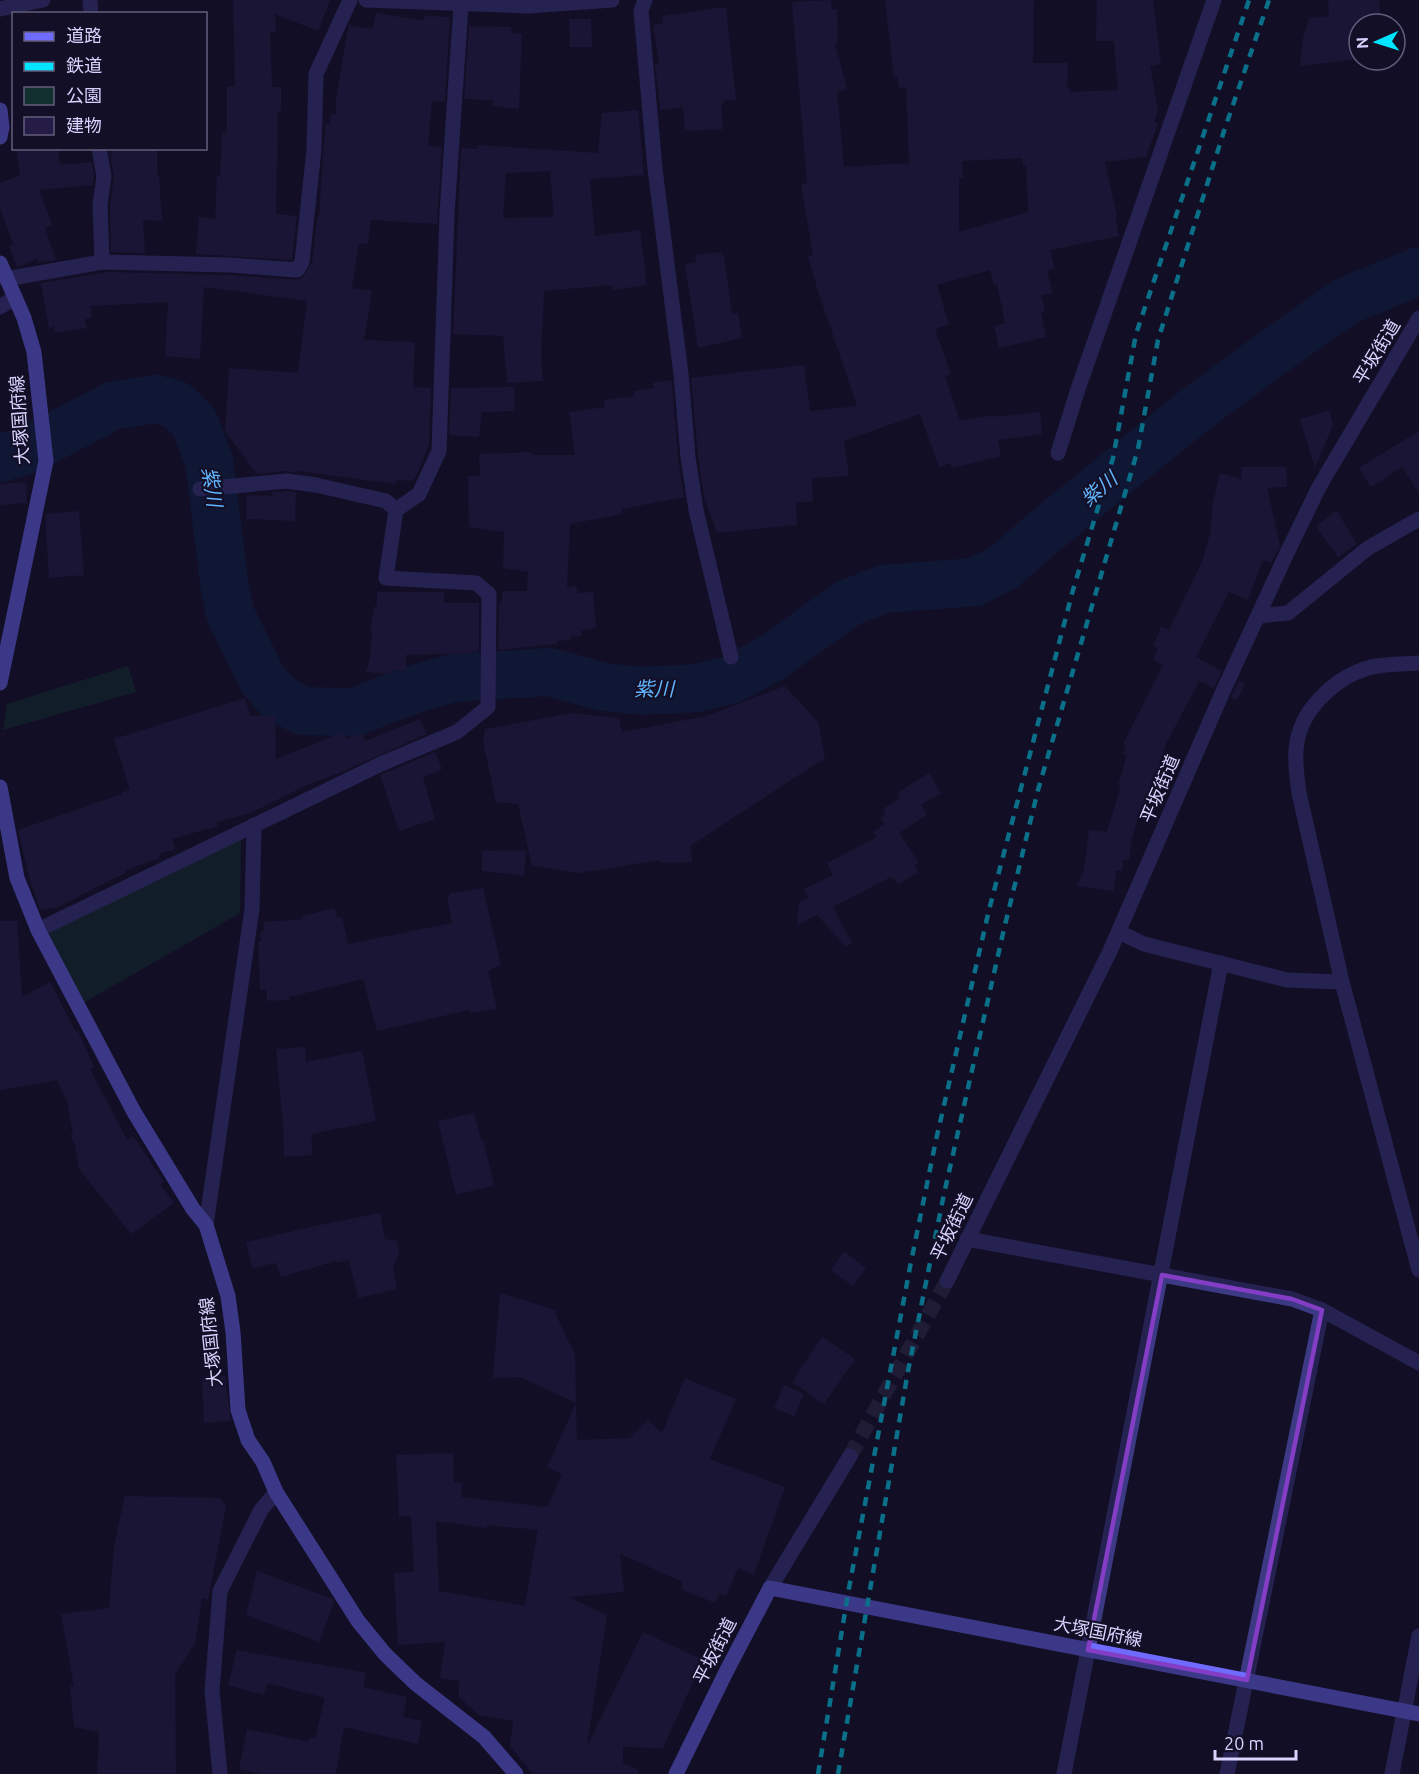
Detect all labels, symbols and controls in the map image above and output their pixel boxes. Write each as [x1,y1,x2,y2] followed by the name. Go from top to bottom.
[12,12,207,150] legend
[1347,12,1407,72] north arrow
[66,25,102,45] text: 道路
[1353,36,1371,49] text: N
[66,55,102,75] text: 鉄道
[66,85,102,105] text: 公園
[66,115,102,135] text: 建物
[1349,315,1403,387] street label: 平坂街道
[6,374,32,466] street label: 大塚国府線
[198,465,227,510] water label: 紫川
[1076,466,1123,510] water label: 紫川
[634,677,676,700] water label: 紫川
[1136,752,1182,826] street label: 平坂街道
[926,1190,976,1263] street label: 平坂街道
[195,1296,225,1388] street label: 大塚国府線
[1052,1613,1144,1649] street label: 大塚国府線
[689,1614,739,1687] street label: 平坂街道
[1215,1723,1296,1761] scale bar
[1224,1733,1264,1753] text: 20 m

